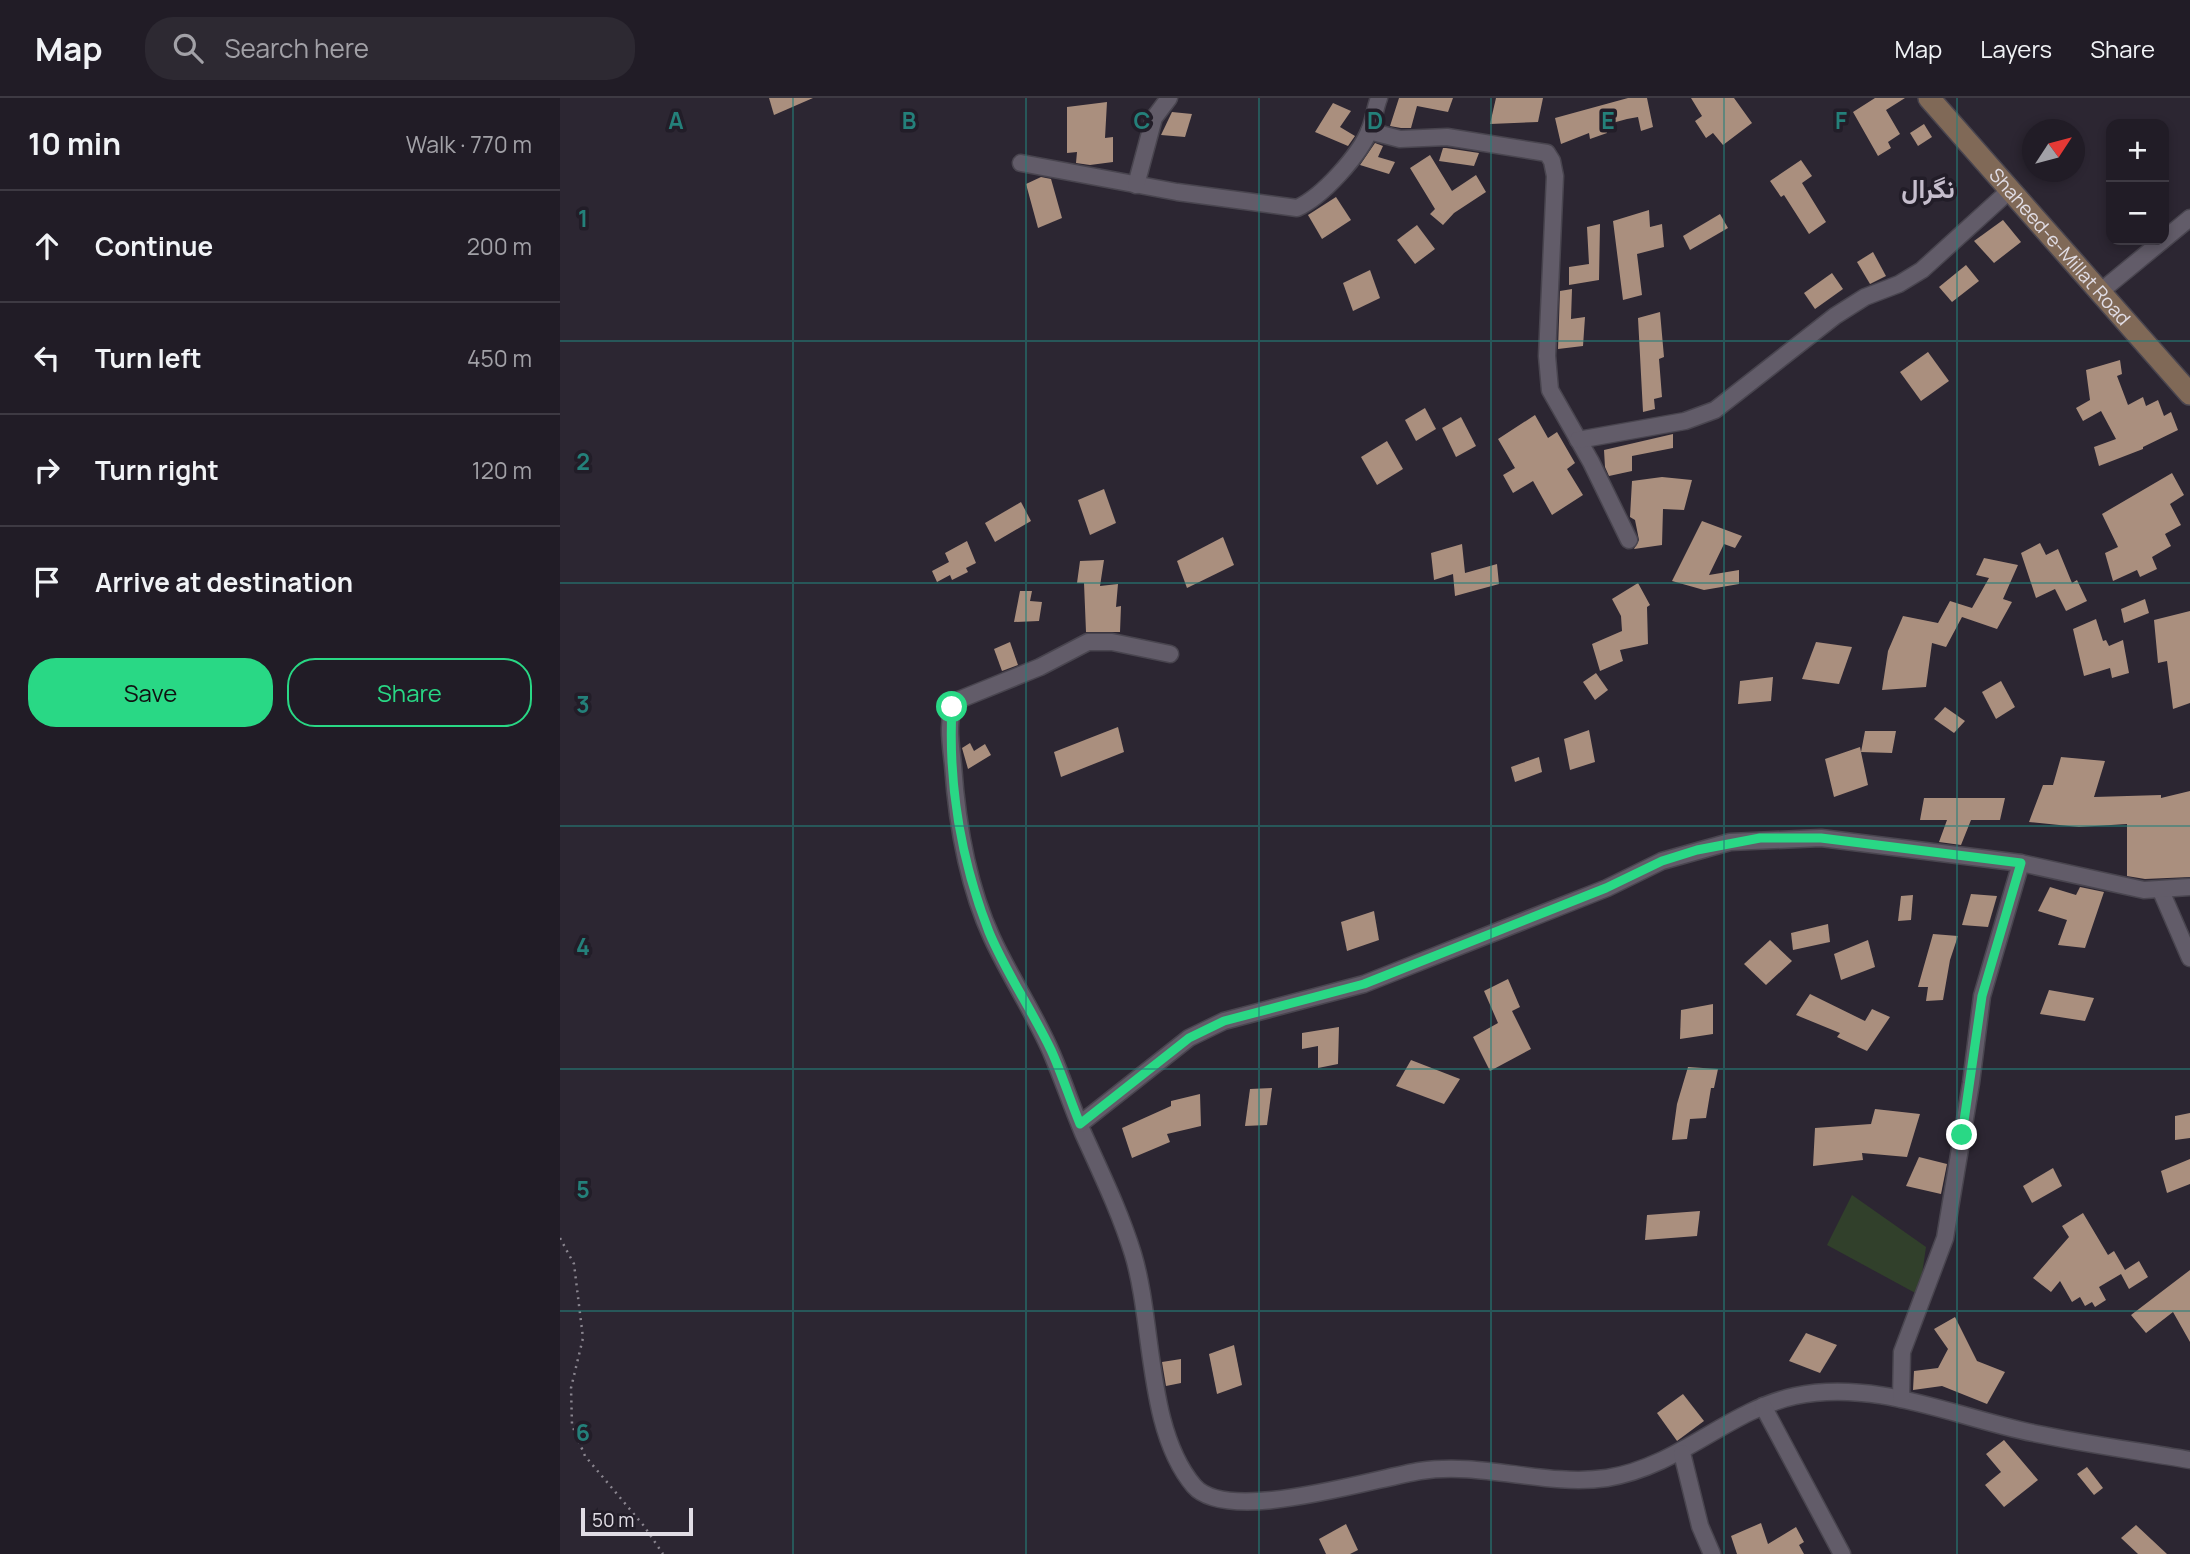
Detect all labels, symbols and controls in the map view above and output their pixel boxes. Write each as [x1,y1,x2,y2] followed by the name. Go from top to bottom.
[145,17,635,80] search box
[35,26,103,71] text: Map
[169,29,207,67] icon: search
[225,30,369,66] text: Search here
[1895,32,1942,65] text: Map
[1980,32,2052,65] text: Layers
[2090,32,2155,65] text: Share
[668,104,684,136] text: A
[902,104,916,136] text: B
[1134,104,1151,136] text: C
[1367,104,1383,136] text: D
[1601,104,1615,136] text: E
[1835,104,1847,136] text: F
[2022,119,2085,182] north arrow
[2106,119,2169,245] map controls
[2106,119,2169,182] button: +
[28,123,121,164] text: 10 min
[406,128,532,160] text: Walk · 770 m
[1983,162,2136,331] street label: Shaheed-e-Millat Road
[1901,170,1955,206] district label: نگرال
[2106,182,2169,245] button: −
[578,202,588,234] text: 1
[28,227,66,265] icon: ahead
[95,228,213,264] text: Continue
[467,230,532,262] text: 200 m
[28,339,66,377] icon: left
[95,340,202,376] text: Turn left
[467,342,532,374] text: 450 m
[576,445,590,477] text: 2
[28,451,66,489] icon: right
[95,452,219,488] text: Turn right
[472,454,532,486] text: 120 m
[28,563,66,601] icon: arrive
[95,564,353,600] text: Arrive at destination
[28,658,273,727] button: Save
[287,658,532,727] button: Share
[576,688,590,720] text: 3
[936,691,967,722] route start
[576,930,590,962] text: 4
[1946,1119,1977,1150] route end
[576,1173,590,1205] text: 5
[576,1416,590,1448] text: 6
[581,1505,693,1537] scale bar
[592,1507,634,1533] text: 50 m

